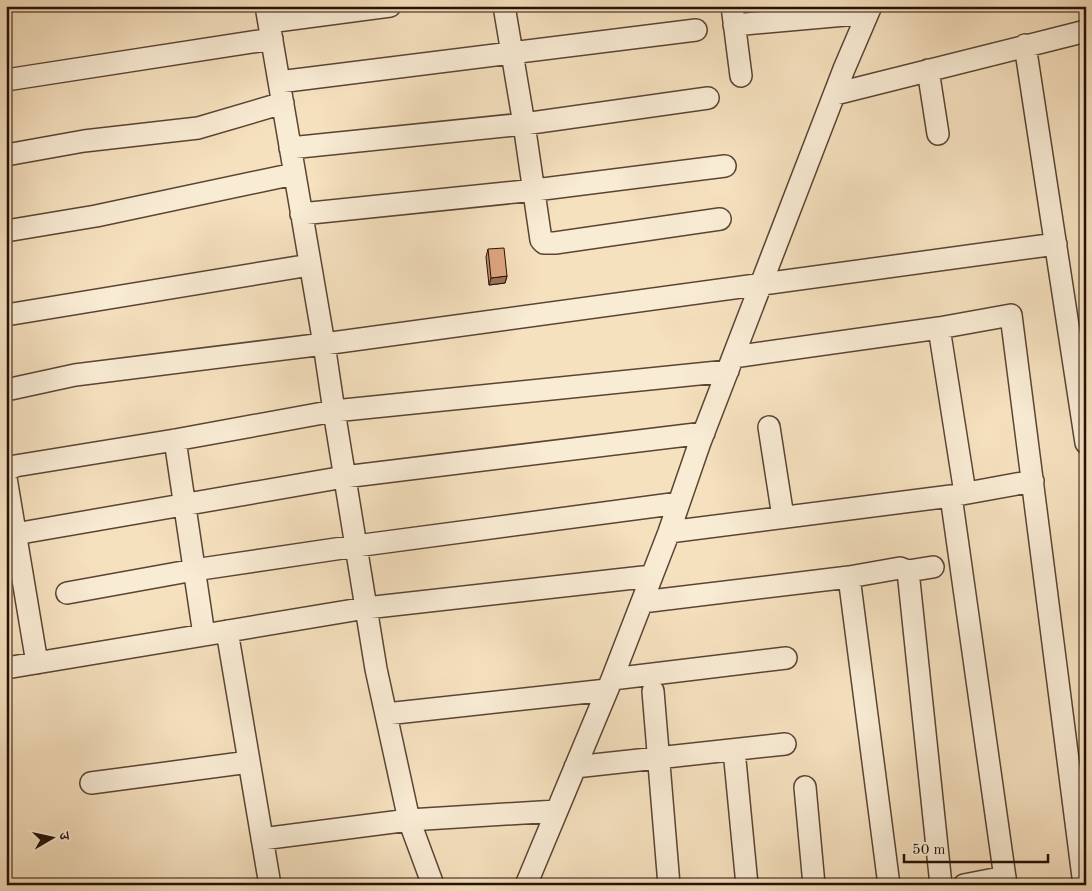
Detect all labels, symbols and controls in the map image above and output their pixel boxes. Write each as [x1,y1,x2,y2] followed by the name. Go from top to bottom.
[28,814,78,864] north arrow
[56,831,71,842] text: उ
[904,831,1048,863] scale bar
[912,843,946,858] text: 50 m

